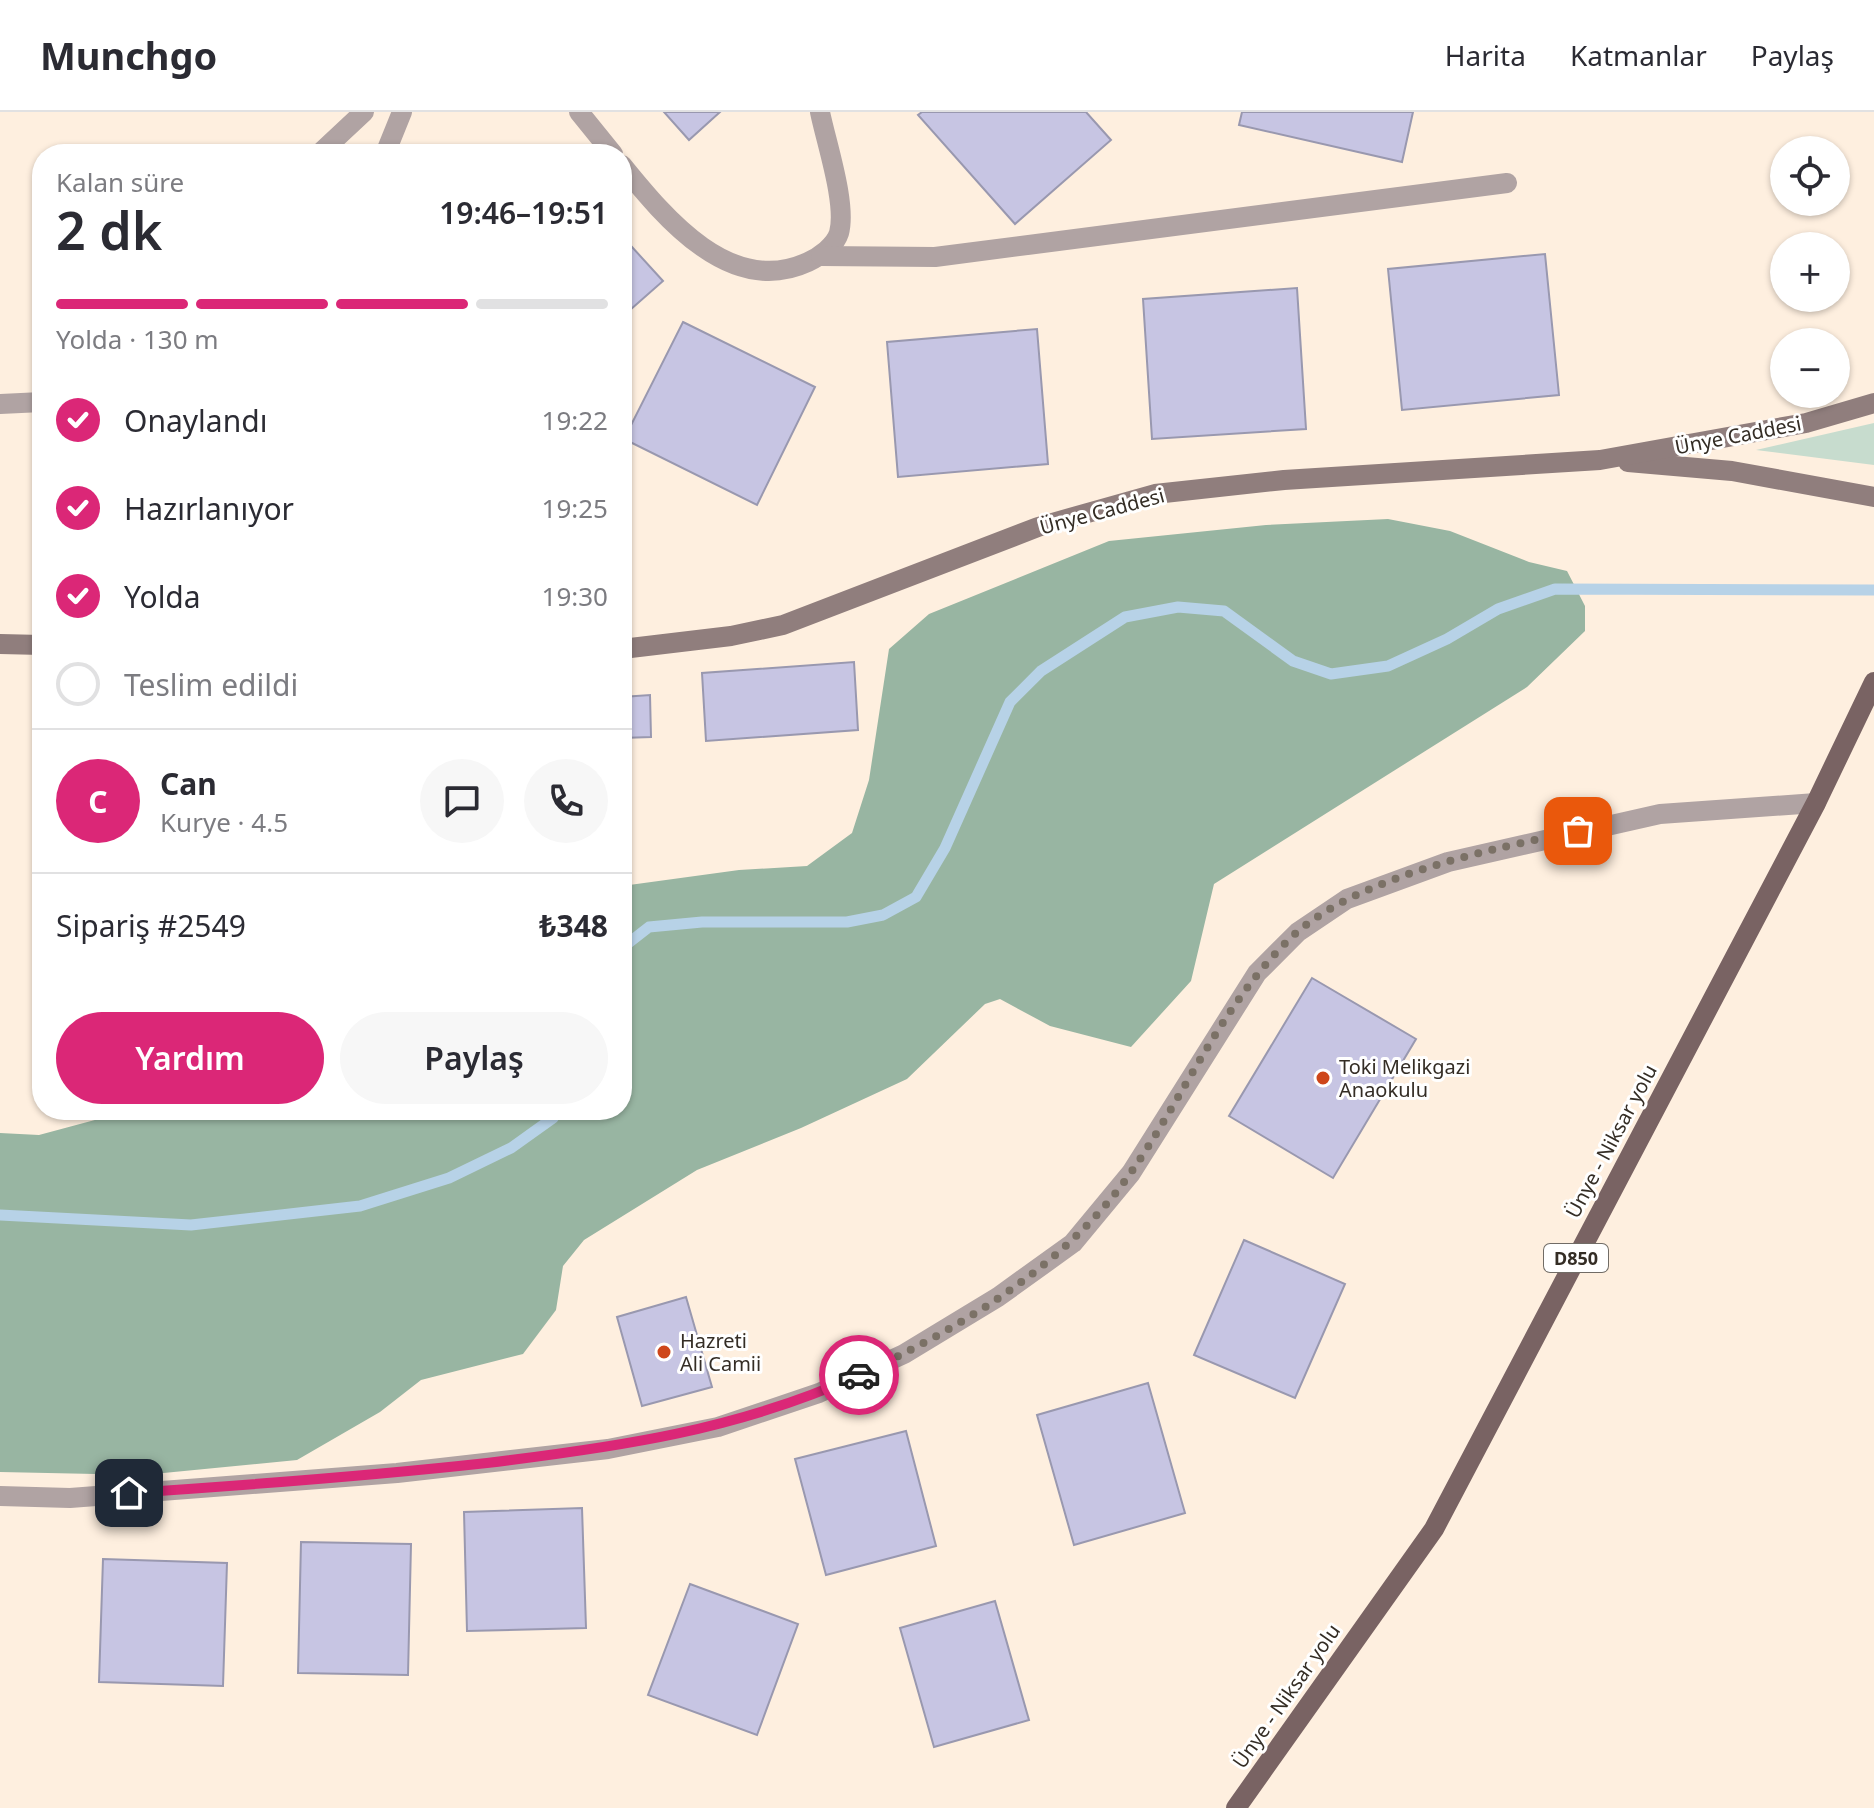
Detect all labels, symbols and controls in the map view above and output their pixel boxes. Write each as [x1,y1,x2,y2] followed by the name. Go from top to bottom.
[40,29,217,81] text: Munchgo
[1445,36,1526,74] text: Harita
[1570,36,1707,74] text: Katmanlar
[1751,36,1834,74] text: Paylaş
[1770,136,1850,408] map controls
[1770,136,1850,216] button: locate
[56,164,184,200] text: Kalan süre
[439,192,608,233] text: 19:46–19:51
[56,194,162,265] text: 2 dk
[1770,232,1850,312] button: +
[56,321,219,357] text: Yolda · 130 m
[1770,328,1850,408] button: −
[56,398,100,442] icon: check
[124,400,267,441] text: Onaylandı
[542,402,608,438] text: 19:22
[1673,410,1803,460] street label: Ünye Caddesi
[1037,481,1167,541] street label: Ünye Caddesi
[56,486,100,530] icon: check
[124,488,294,529] text: Hazırlanıyor
[542,490,608,526] text: 19:25
[56,574,100,618] icon: check
[124,576,201,617] text: Yolda
[542,578,608,614] text: 19:30
[124,664,298,705] text: Teslim edildi
[420,759,504,843] button: chat
[524,759,608,843] button: phone
[160,763,217,804] text: Can
[88,781,108,822] text: C
[1544,797,1612,865] pin
[160,804,288,840] text: Kurye · 4.5
[1556,809,1600,853] icon: bag
[56,905,246,946] text: Sipariş #2549
[539,905,608,946] text: ₺348
[56,1012,324,1104] button: Yardım
[340,1012,608,1104] button: Paylaş
[1339,1053,1470,1103] place label: Toki Melikgazi Anaokulu
[1559,1059,1663,1223] street label: Ünye - Niksar yolu
[1314,1069,1332,1087] marker: Toki Melikgazi Anaokulu
[1544,1244,1608,1272] road number: D850
[680,1327,761,1377] place label: Hazreti Ali Camii
[819,1335,899,1415] courier
[655,1343,673,1361] marker: Hazreti Ali Camii
[837,1353,881,1397] icon: car
[95,1459,163,1527] pin
[107,1471,151,1515] icon: home
[1226,1618,1346,1774] street label: Ünye - Niksar yolu

